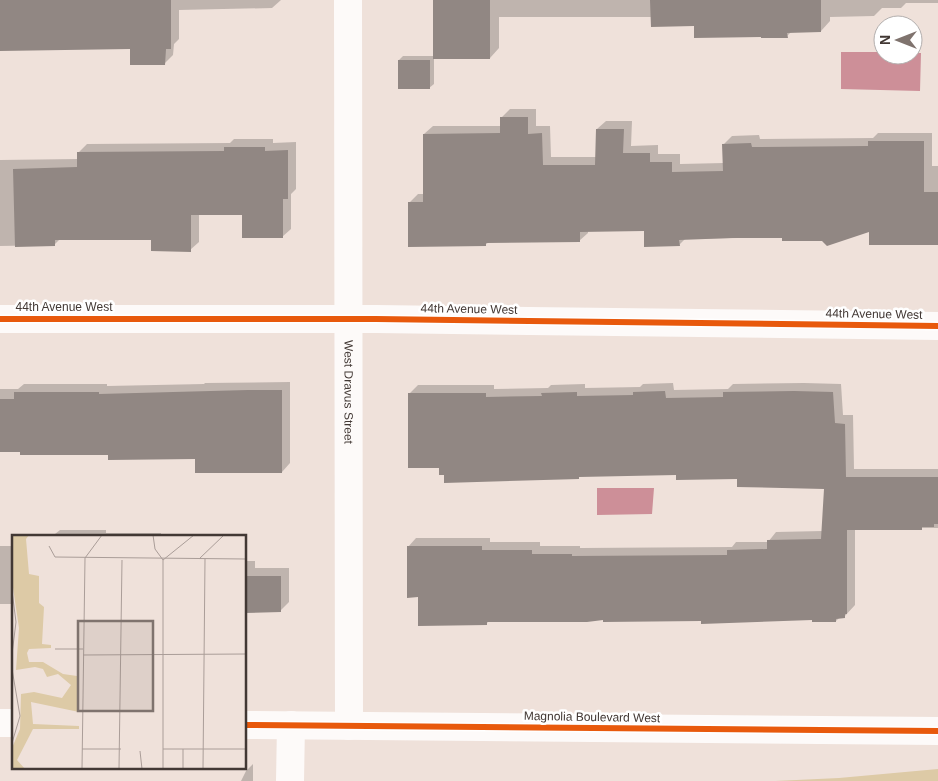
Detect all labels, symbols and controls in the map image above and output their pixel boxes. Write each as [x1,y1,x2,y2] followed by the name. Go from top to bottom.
[873,15,923,65] north arrow
[877,35,893,45] text: N
[16,300,113,314] street label: 44th Avenue West
[420,301,518,317] street label: 44th Avenue West
[825,306,923,322] street label: 44th Avenue West
[341,340,356,445] street label: West Dravus Street
[12,535,246,768] inset map
[524,709,661,725] street label: Magnolia Boulevard West

